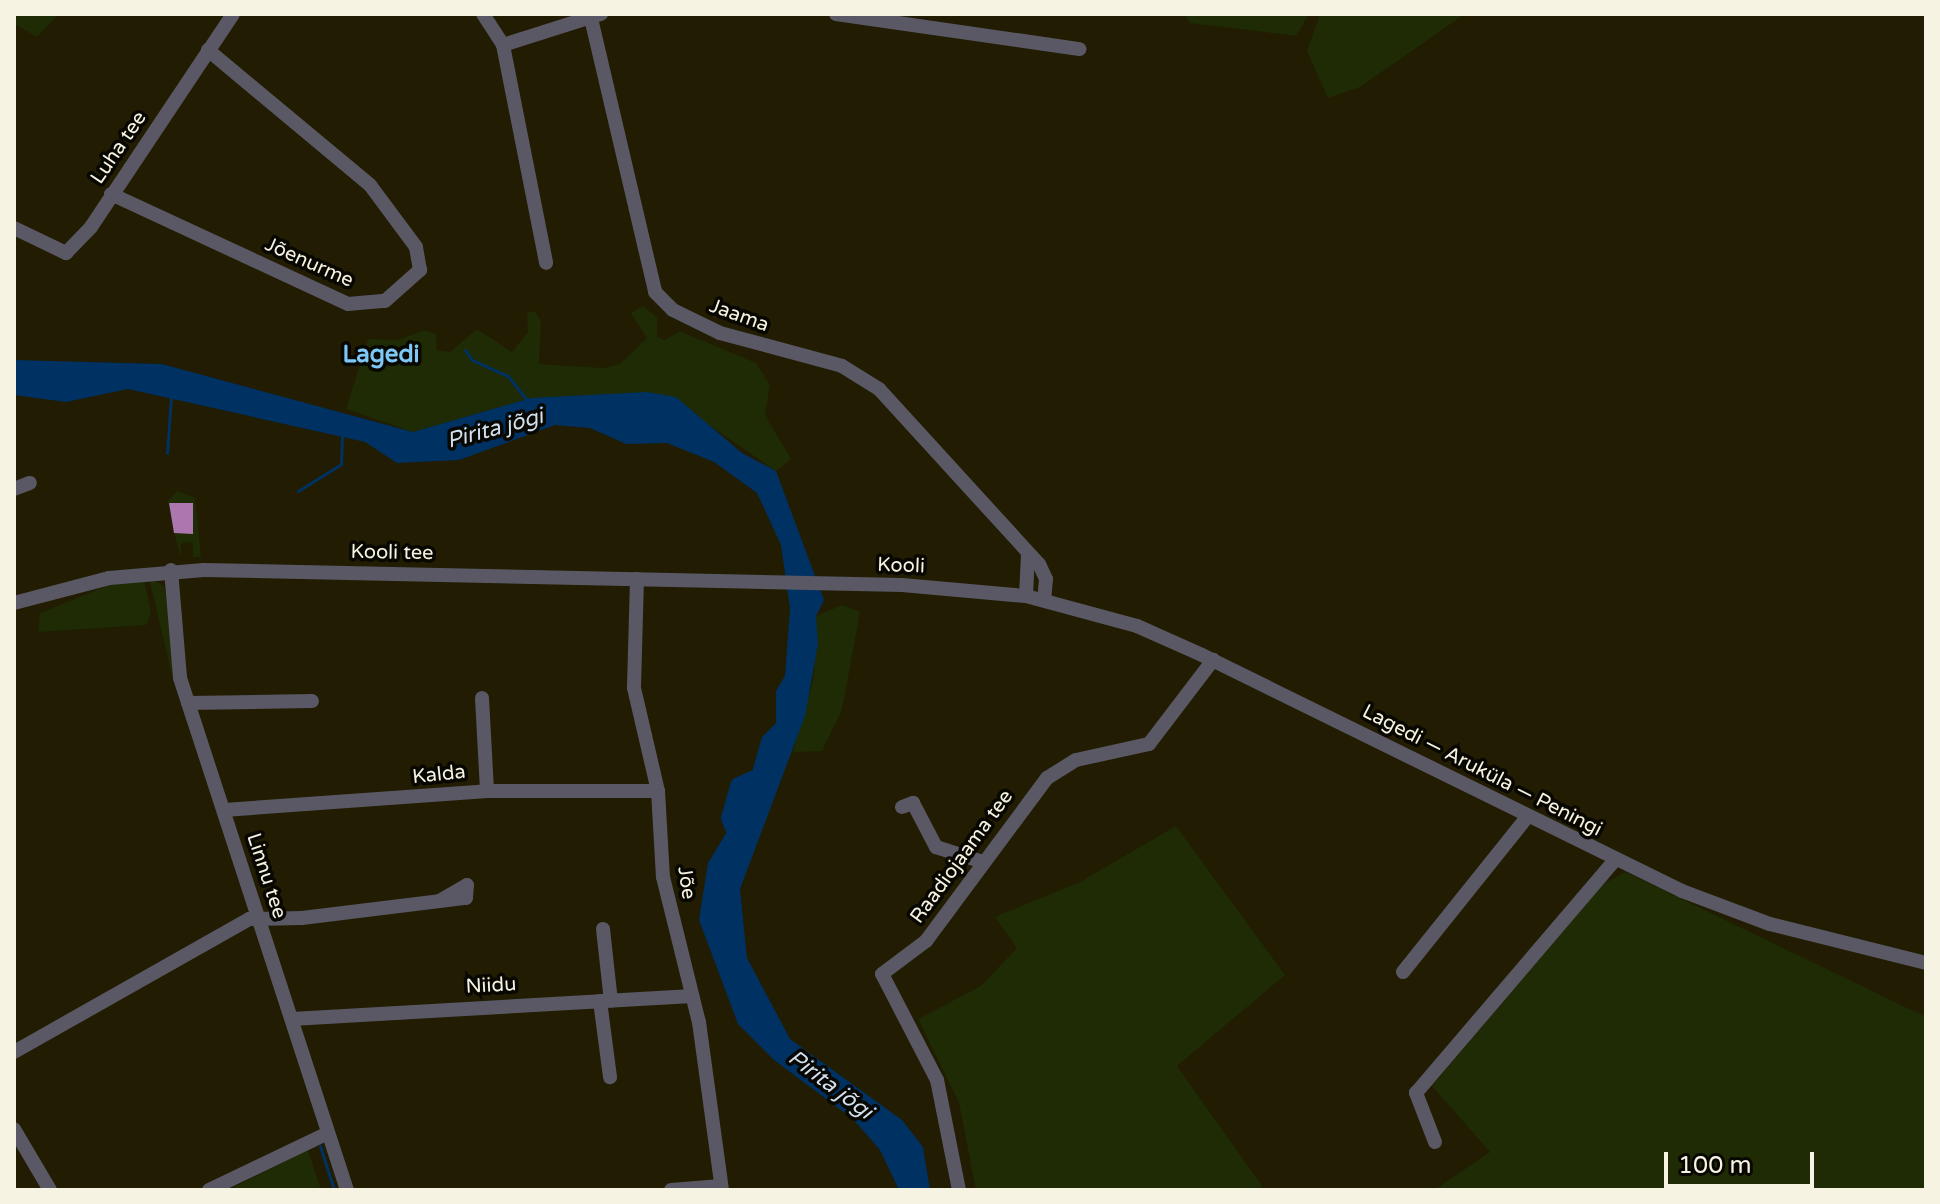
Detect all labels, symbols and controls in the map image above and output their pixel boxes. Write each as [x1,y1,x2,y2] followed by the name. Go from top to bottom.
[86,107,152,189] street label: Luha tee
[261,233,357,293] street label: Jõenurme
[706,294,772,338] street label: Jaama
[342,341,420,369] district label: Lagedi
[444,403,546,455] water label: Pirita jõgi
[350,540,434,566] street label: Kooli tee
[877,553,925,579] street label: Kooli
[1358,700,1606,842] street label: Lagedi — Aruküla — Peningi
[411,760,467,790] street label: Kalda
[906,786,1018,928] street label: Raadiojaama tee
[241,830,291,922] street label: Linnu tee
[672,865,700,901] street label: Jõe
[465,973,517,999] street label: Niidu
[783,1045,877,1125] water label: Pirita jõgi
[1668,1136,1818,1186] scale bar
[1678,1151,1752,1180] text: 100 m

